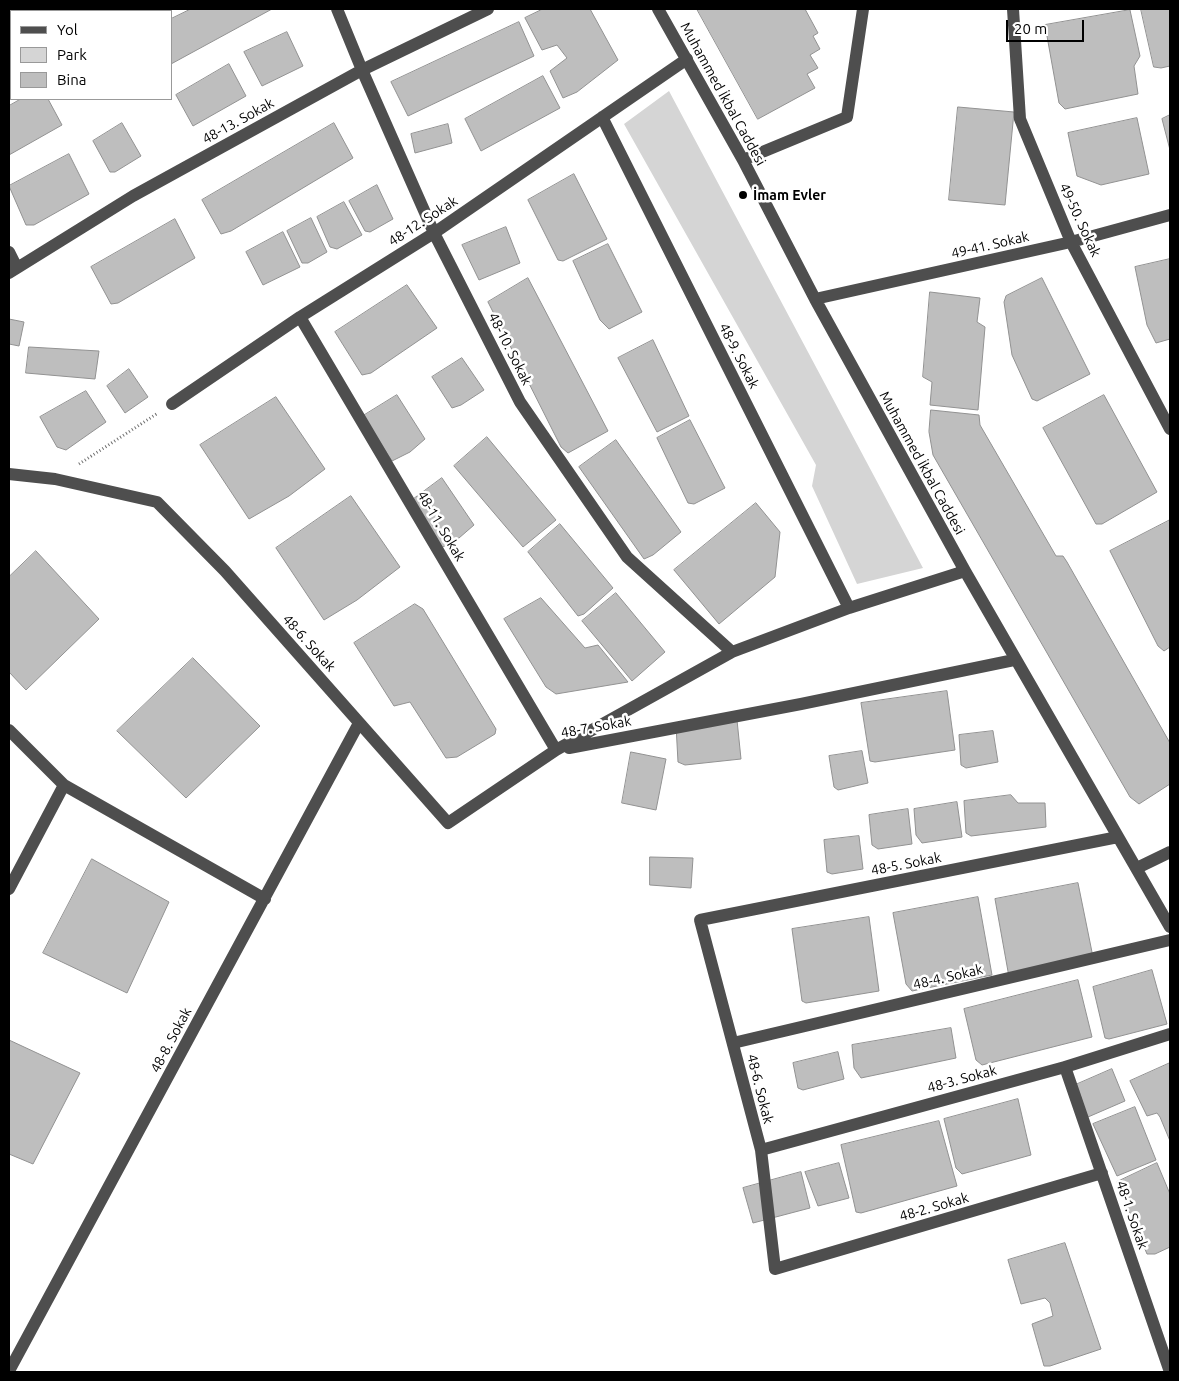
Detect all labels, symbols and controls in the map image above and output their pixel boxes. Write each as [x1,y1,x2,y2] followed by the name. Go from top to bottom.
[10,10,172,100] legend
[1009,10,1086,42] scale bar
[677,20,769,168] street label: Muhammed İkbal Caddesi
[1014,20,1047,37] text: 20 m
[57,21,78,38] text: Yol
[57,46,87,63] text: Park
[57,71,86,88] text: Bina
[199,94,277,148] street label: 48-13. Sokak
[1056,181,1104,259] street label: 49-50. Sokak
[753,187,826,203] place label: İmam Evler
[737,189,749,201] marker: İmam Evler
[385,192,461,250] street label: 48-12. Sokak
[950,228,1030,262] street label: 49-41. Sokak
[485,310,535,388] street label: 48-10. Sokak
[715,320,763,392] street label: 48-9. Sokak
[876,389,968,537] street label: Muhammed İkbal Caddesi
[413,488,469,564] street label: 48-11. Sokak
[279,611,339,675] street label: 48-6. Sokak
[559,713,633,741] street label: 48-7. Sokak
[869,849,943,879] street label: 48-5. Sokak
[911,961,985,993] street label: 48-4. Sokak
[147,1005,195,1075] street label: 48-8. Sokak
[743,1052,777,1126] street label: 48-6. Sokak
[925,1062,999,1096] street label: 48-3. Sokak
[1112,1179,1152,1251] street label: 48-1. Sokak
[897,1189,971,1225] street label: 48-2. Sokak

